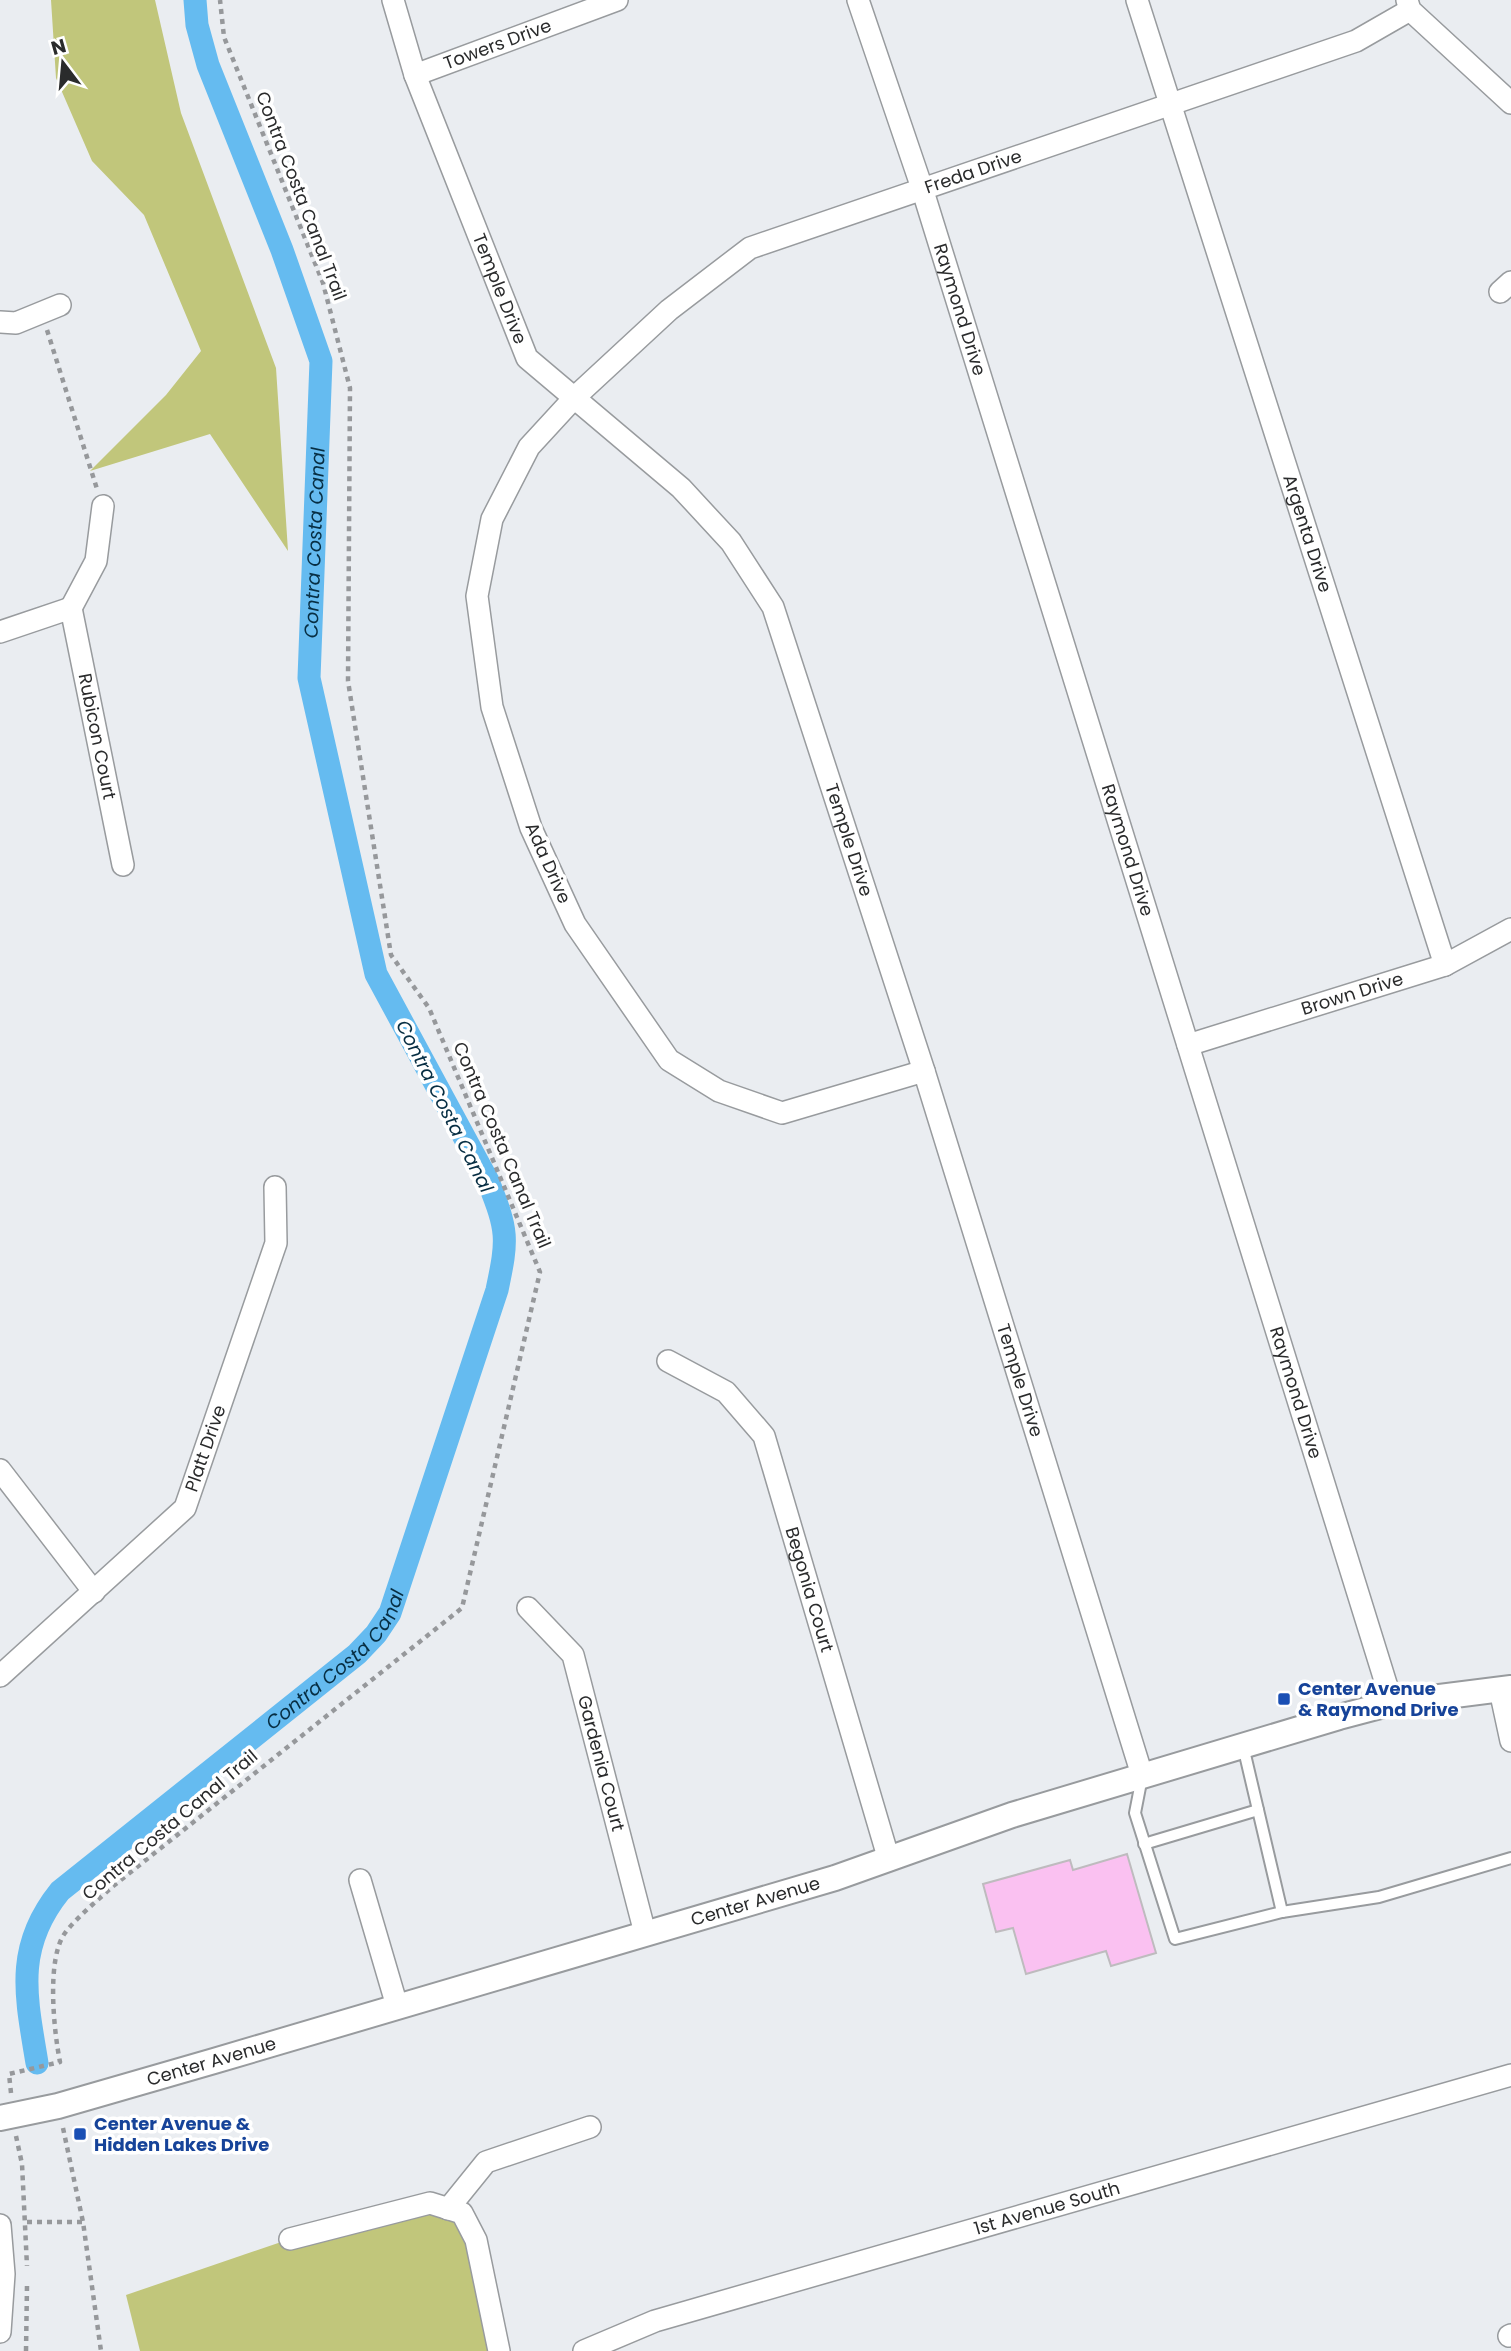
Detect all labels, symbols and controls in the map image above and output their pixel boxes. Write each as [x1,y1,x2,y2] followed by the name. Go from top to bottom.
[440,12,555,75] street label: Towers Drive
[28,28,98,98] north arrow
[48,32,69,62] text: N
[250,88,353,304] street label: Contra Costa Canal Trail
[921,143,1025,199] street label: Freda Drive
[467,229,533,348] street label: Temple Drive
[928,240,992,379] street label: Raymond Drive
[298,447,332,639] water label: Contra Costa Canal
[1277,471,1338,595] street label: Argenta Drive
[73,671,122,802] street label: Rubicon Court
[819,780,879,899] street label: Temple Drive
[1096,781,1160,919] street label: Raymond Drive
[519,818,577,907] street label: Ada Drive
[1298,966,1406,1021] street label: Brown Drive
[389,1015,500,1198] water label: Contra Costa Canal
[448,1038,557,1252] street label: Contra Costa Canal Trail
[991,1321,1050,1440] street label: Temple Drive
[1264,1323,1328,1462] street label: Raymond Drive
[179,1401,231,1495] street label: Platt Drive
[780,1524,840,1655] street label: Begonia Court
[260,1586,411,1736] water label: Contra Costa Canal
[1298,1676,1459,1722] place label: Center Avenue & Raymond Drive
[1276,1691,1292,1707] marker: Center Avenue & Raymond Drive
[572,1693,631,1834] street label: Gardenia Court
[77,1744,263,1906] street label: Contra Costa Canal Trail
[688,1870,823,1932] street label: Center Avenue
[144,2030,279,2092] street label: Center Avenue
[94,2111,269,2157] place label: Center Avenue & Hidden Lakes Drive
[72,2126,88,2142] marker: Center Avenue & Hidden Lakes Drive
[971,2175,1123,2241] street label: 1st Avenue South

